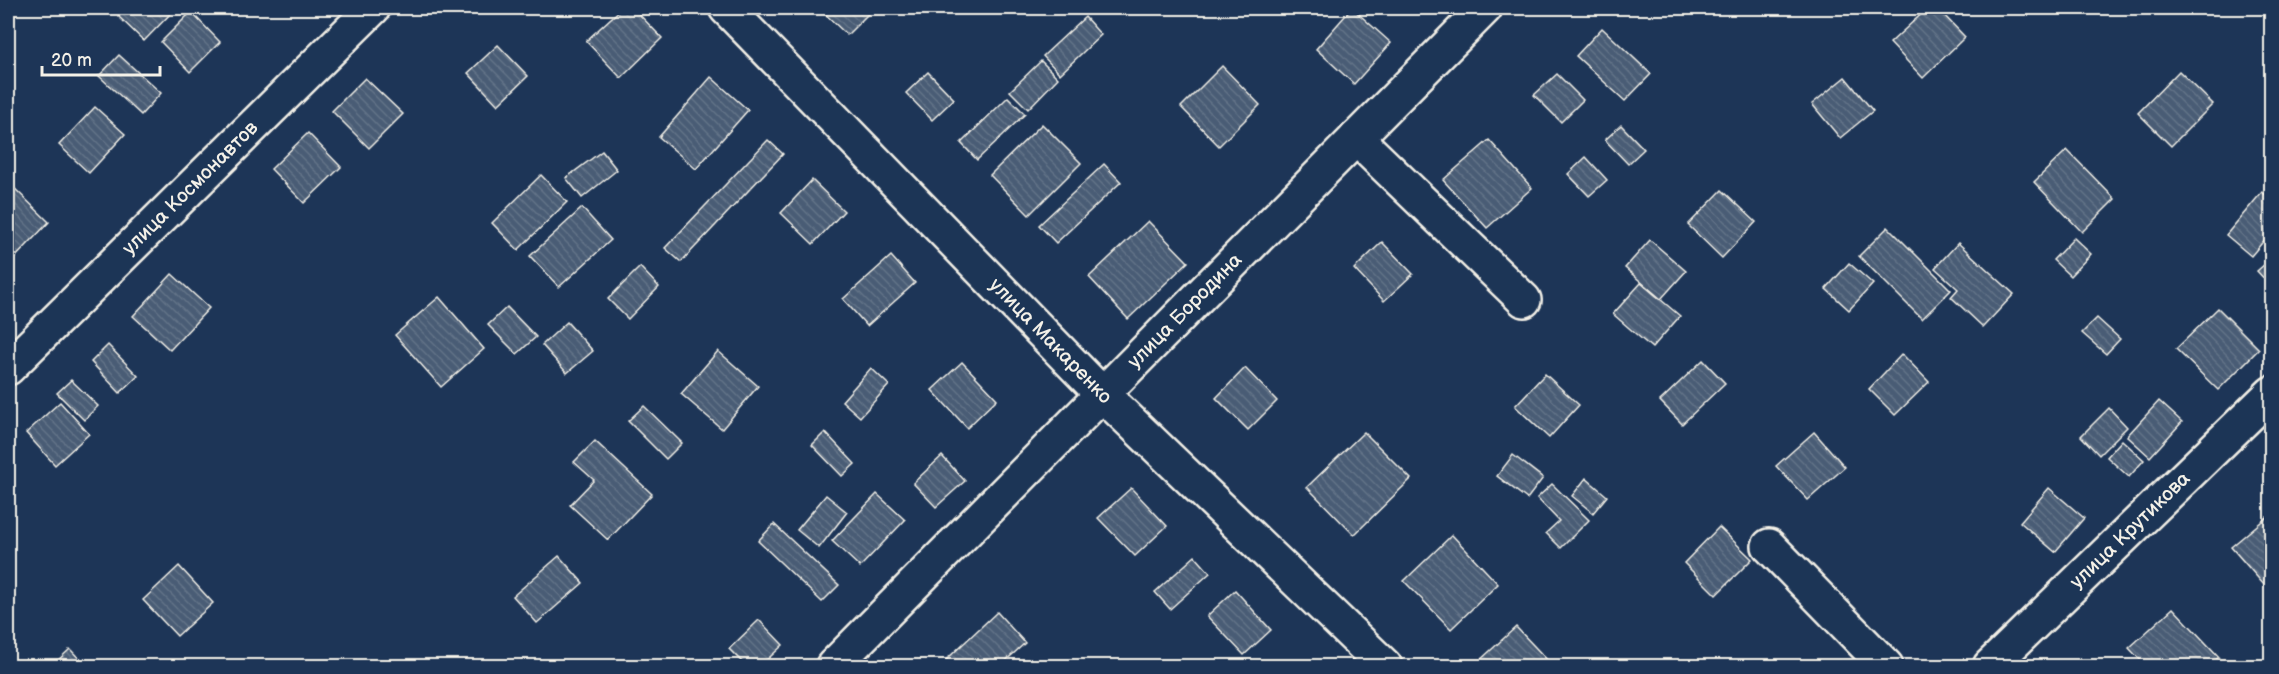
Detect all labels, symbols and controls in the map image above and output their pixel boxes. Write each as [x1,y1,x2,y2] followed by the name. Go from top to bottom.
[42,39,160,77] scale bar
[51,50,92,71] text: 20 m
[117,116,264,260] street label: улица Космонавтов
[1123,248,1247,374] street label: улица Бородина
[984,273,1117,409] street label: улица Макаренко
[2065,467,2195,594] street label: улица Крутикова

